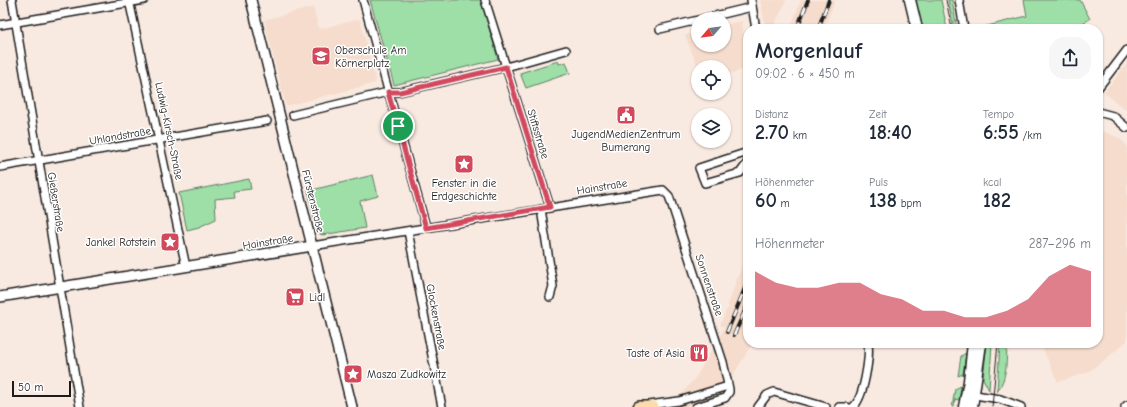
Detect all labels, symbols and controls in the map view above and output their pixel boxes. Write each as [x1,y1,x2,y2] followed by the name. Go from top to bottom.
[691,12,731,52] north arrow
[691,12,731,148] map controls
[1049,37,1091,79] button: share
[755,38,862,64] text: Morgenlauf
[335,44,406,70] place label: Oberschule Am Körnerplatz
[310,45,332,67] school or university icon: Oberschule Am Körnerplatz
[691,60,731,100] button: locate
[755,66,855,81] text: 09:02 · 6 × 450 m
[152,81,186,182] street label: Ludwig-Kirsch-Straße
[615,104,637,126] public building icon: JugendMedienZentrum Bumerang
[524,108,552,161] street label: Stiftsstraße
[691,108,731,148] button: layers
[755,108,788,121] text: Distanz
[869,108,887,121] text: Zeit
[983,108,1014,121] text: Tempo
[381,109,415,143] pin
[387,115,409,137] icon: arrive
[755,121,789,144] text: 2.70
[869,121,912,144] text: 18:40
[983,121,1019,144] text: 6:55
[88,124,152,148] street label: Uhlandstraße
[572,128,680,154] place label: JugendMedienZentrum Bumerang
[789,129,807,142] text: km
[1019,129,1042,142] text: /km
[453,153,475,175] place icon: Fenster in die Erdgeschichte
[299,168,327,234] street label: Fürstenstraße
[45,171,67,233] street label: Gießerstraße
[755,176,814,189] text: Höhenmeter
[869,176,888,189] text: Puls
[983,176,1001,189] text: kcal
[431,177,497,203] place label: Fenster in die Erdgeschichte
[576,177,629,197] street label: Hainstraße
[755,189,777,212] text: 60
[869,189,897,212] text: 138
[983,189,1011,212] text: 182
[777,197,790,210] text: m
[897,197,921,210] text: bpm
[159,231,181,253] place icon: Jankel Rotstein
[242,232,295,252] street label: Hainstraße
[86,236,156,249] place label: Jankel Rotstein
[755,236,824,251] text: Höhenmeter
[1029,236,1091,251] text: 287–296 m
[692,252,726,318] street label: Sonnenstraße
[423,283,449,352] street label: Glockenstraße
[284,286,306,308] supermarket icon: Lidl
[309,291,325,304] place label: Lidl
[688,342,710,364] restaurant icon: Taste of Asia
[626,347,685,360] place label: Taste of Asia
[342,363,364,385] place icon: Masza Zudkowitz
[367,368,446,381] place label: Masza Zudkowitz
[12,379,71,398] scale bar
[18,381,43,394] text: 50 m

